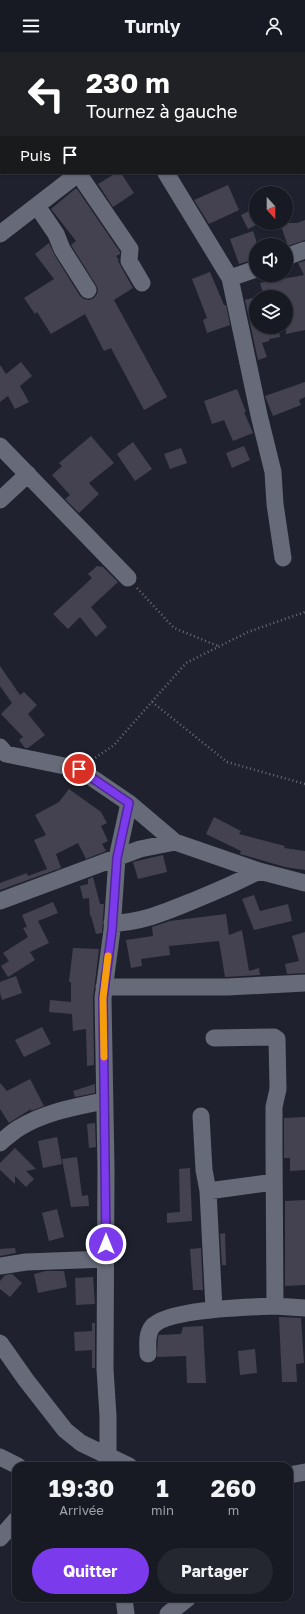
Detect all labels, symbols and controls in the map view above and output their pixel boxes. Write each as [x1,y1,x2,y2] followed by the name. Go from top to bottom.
[20,15,42,37] icon: menu
[124,15,181,37] text: Turnly
[263,15,285,37] icon: person
[86,66,170,99] text: 230 m
[20,68,72,120] icon: left
[86,100,238,122] text: Tournez à gauche
[59,144,81,166] icon: arrive
[20,146,51,164] text: Puis
[249,186,293,230] north arrow
[249,186,293,334] map controls
[249,238,293,282] button: sound
[249,290,293,334] button: layers
[62,752,96,786] pin
[68,758,90,780] icon: arrive
[85,1223,127,1265] position arrow
[49,1473,114,1502] text: 19:30
[156,1473,169,1502] text: 1
[211,1473,256,1502] text: 260
[59,1502,104,1518] text: Arrivée
[151,1502,174,1518] text: min
[228,1502,239,1518] text: m
[32,1548,149,1594] button: Quitter
[157,1548,273,1594] button: Partager

